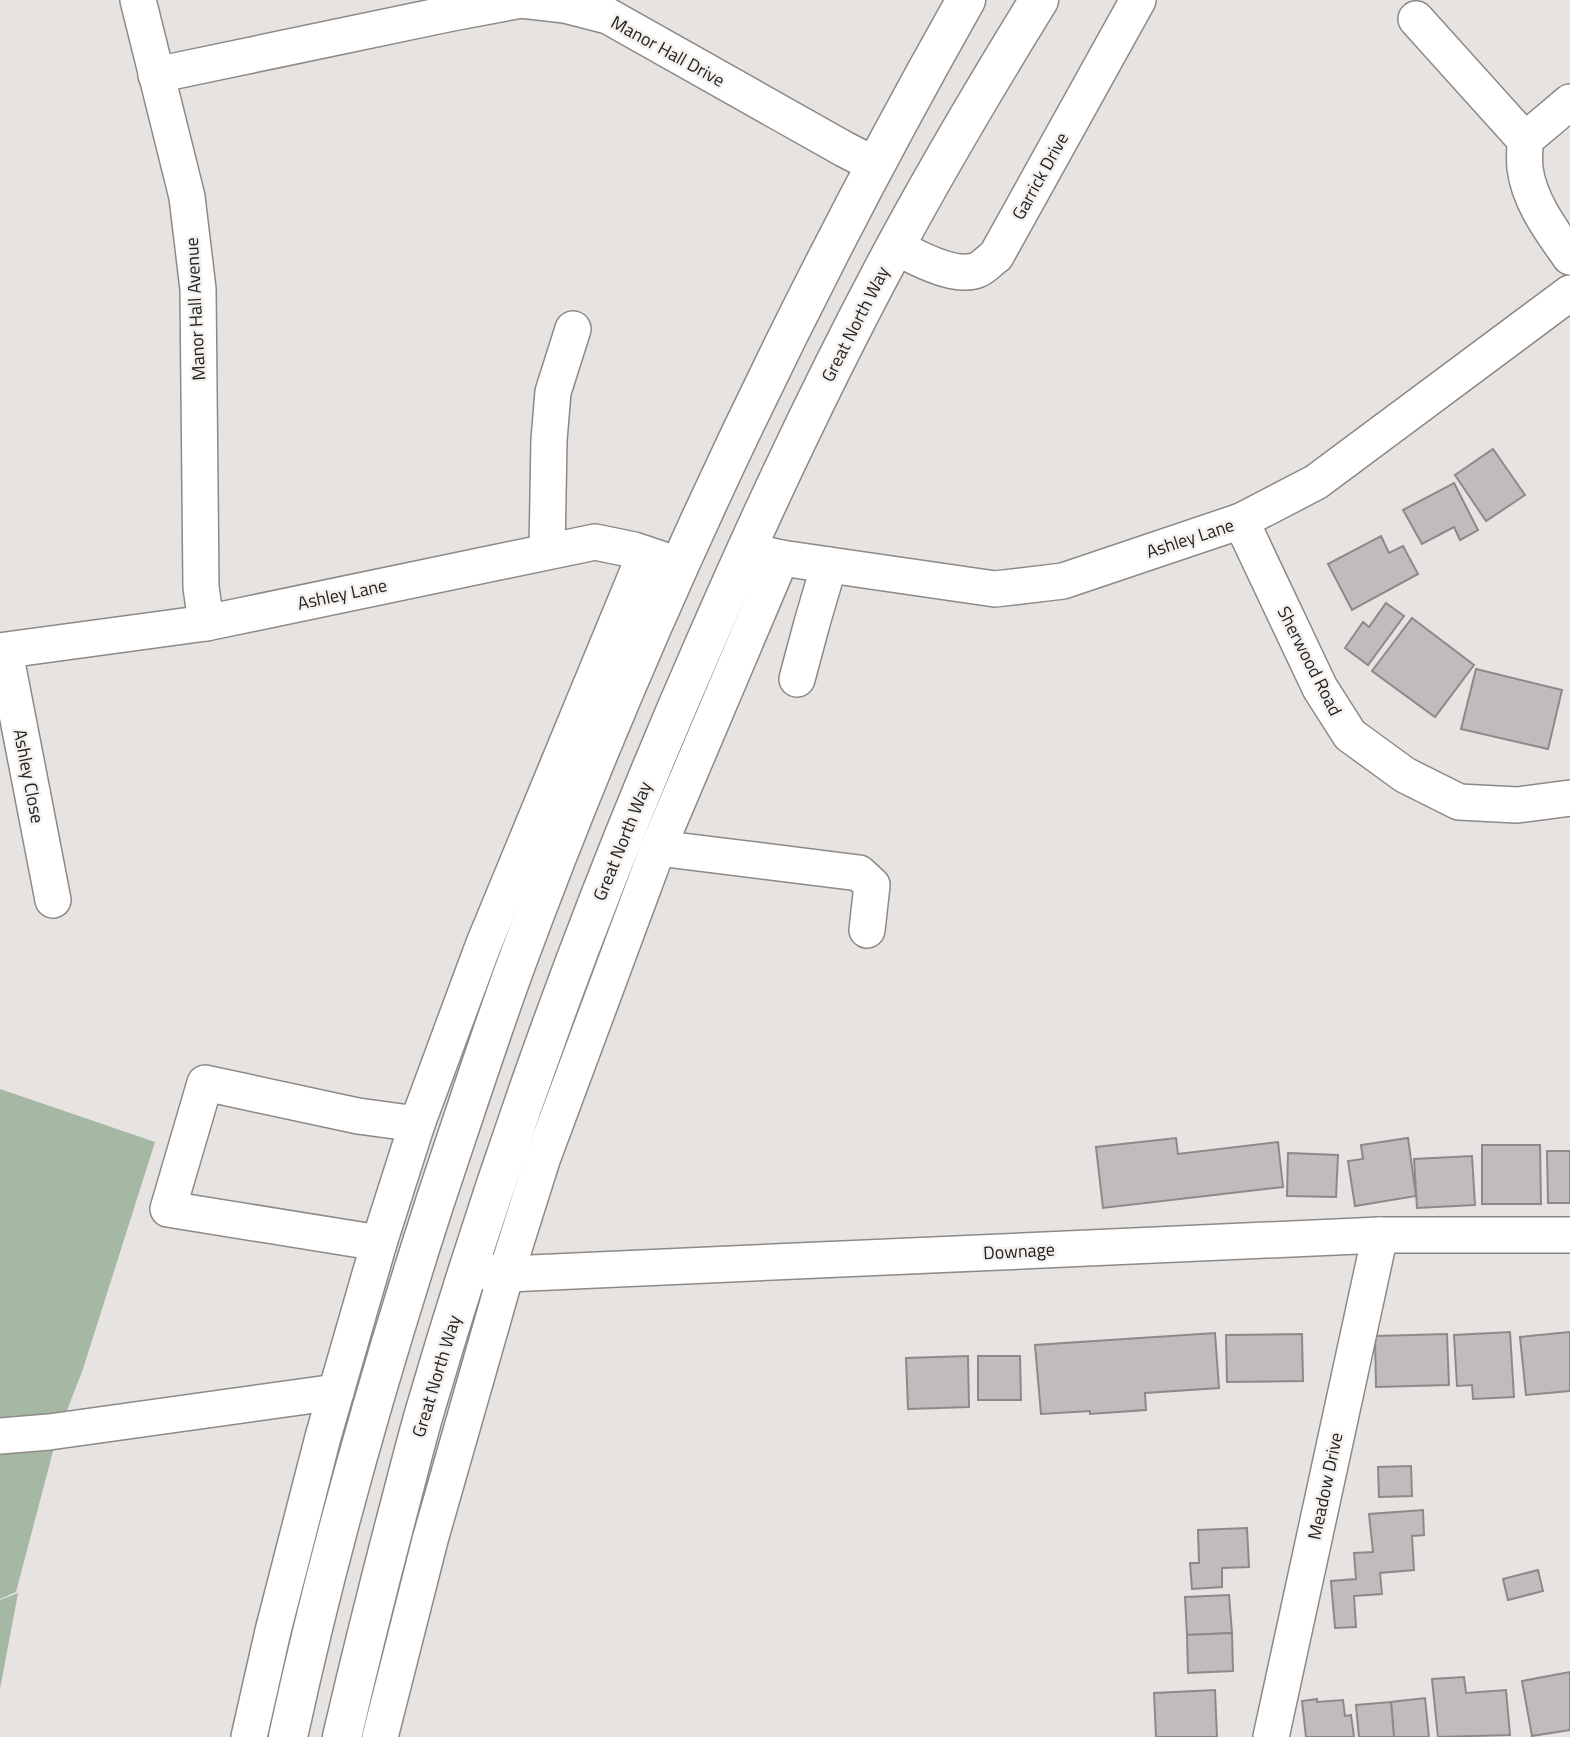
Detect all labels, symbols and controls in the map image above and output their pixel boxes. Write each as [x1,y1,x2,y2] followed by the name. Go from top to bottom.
[606,9,730,93] street label: Manor Hall Drive
[1005,127,1075,225] street label: Garrick Drive
[178,237,212,381] street label: Manor Hall Avenue
[814,261,896,387] street label: Great North Way
[1143,511,1237,565] street label: Ashley Lane
[295,571,389,617] street label: Ashley Lane
[1271,601,1349,721] street label: Sherwood Road
[7,727,51,825] street label: Ashley Close
[586,777,658,905] street label: Great North Way
[982,1236,1056,1266] street label: Downage
[405,1311,468,1440] street label: Great North Way
[1300,1430,1350,1542] street label: Meadow Drive

